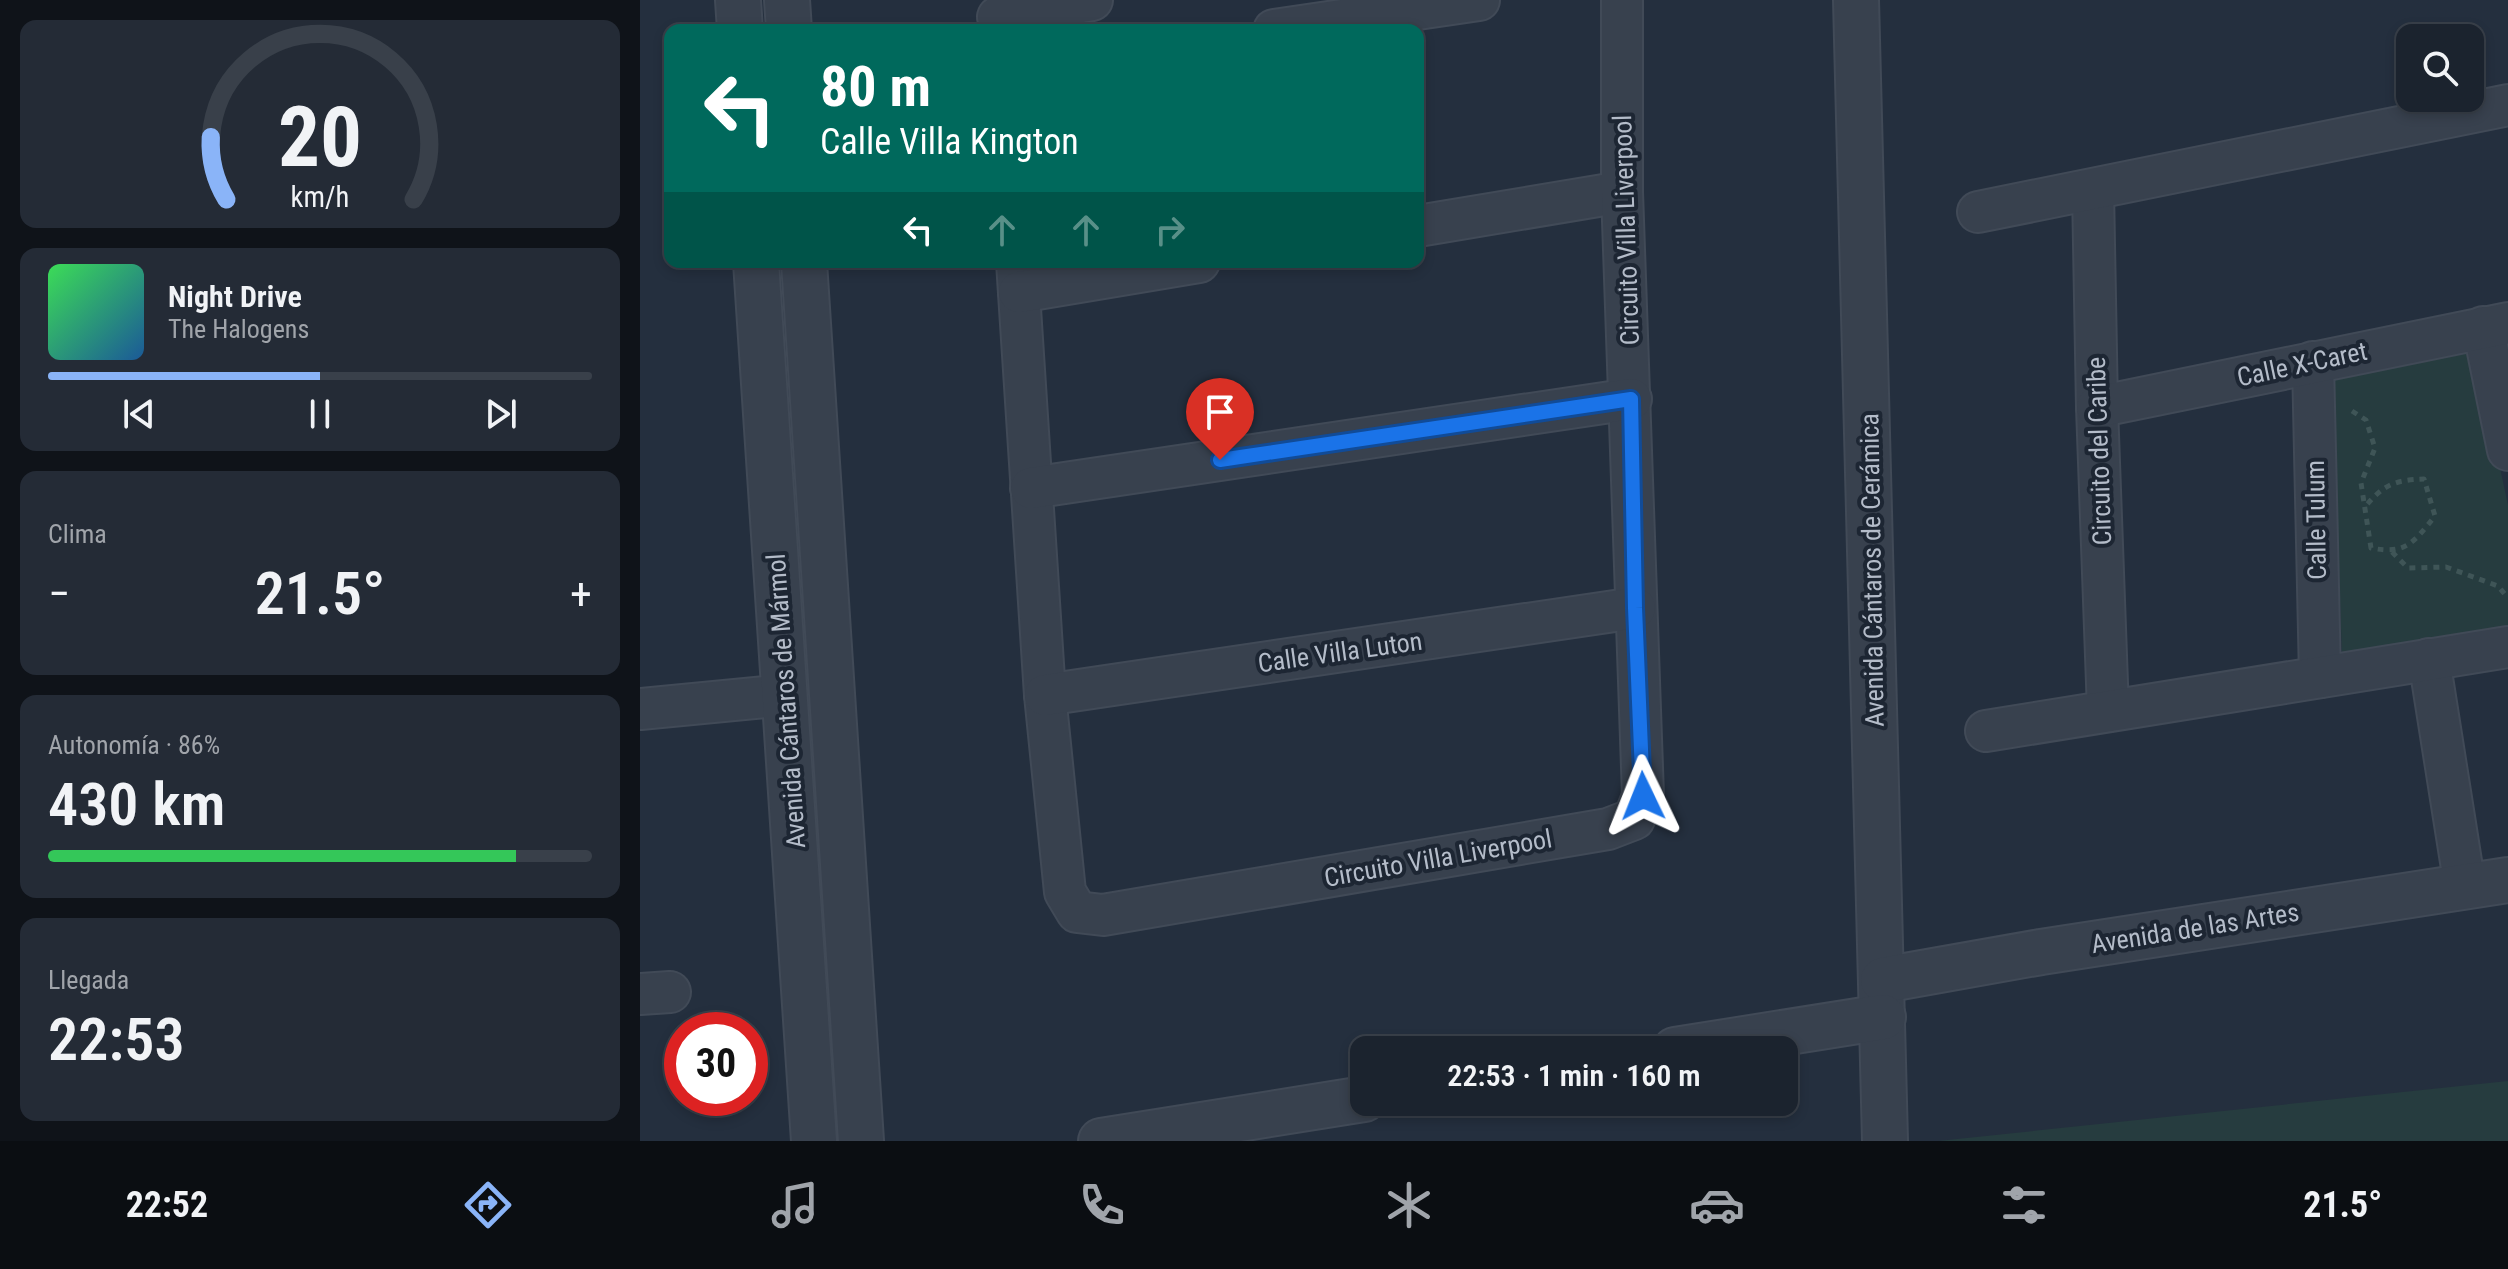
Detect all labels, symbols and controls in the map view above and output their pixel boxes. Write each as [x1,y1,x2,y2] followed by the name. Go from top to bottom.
[2396,24,2484,112] map controls
[2396,24,2484,112] button: search
[820,54,931,120] text: 80 m
[688,56,792,160] icon: left
[278,89,362,186] text: 20
[1607,114,1645,346] street label: Circuito Villa Liverpool
[820,121,1079,163] text: Calle Villa Kington
[291,180,349,214] text: km/h
[896,208,940,252] icon: left
[980,208,1024,252] icon: ahead
[1064,208,1108,252] icon: ahead
[1148,208,1192,252] icon: right
[168,279,302,314] text: Night Drive
[168,314,309,344] text: The Halogens
[2234,336,2370,392] street label: Calle X-Caret
[2081,356,2117,546] street label: Circuito del Caribe
[1186,378,1254,460] pin
[1198,390,1242,434] icon: arrive
[117,392,161,436] icon: previous
[298,392,342,436] icon: pause
[479,392,523,436] icon: next
[1854,413,1890,727] street label: Avenida Cántaros de Cerámica
[2300,460,2332,580] street label: Calle Tulum
[48,519,107,549] text: Clima
[761,553,811,849] street label: Avenida Cántaros de Mármol
[255,558,385,629] text: 21.5°
[48,568,70,620] text: −
[570,568,592,620] text: +
[1256,626,1424,678] street label: Calle Villa Luton
[48,730,220,760] text: Autonomía · 86%
[1601,754,1685,838] position arrow
[48,769,225,840] text: 430 km
[1322,823,1554,893] street label: Circuito Villa Liverpool
[2089,897,2301,959] street label: Avenida de las Artes
[48,965,129,995] text: Llegada
[48,1004,185,1075] text: 22:53
[664,1012,768,1116] speed limit sign: 30
[1447,1058,1701,1093] text: 22:53 · 1 min · 160 m
[460,1177,516,1233] icon: directions
[767,1177,823,1233] icon: music
[1074,1177,1130,1233] icon: phone
[1381,1177,1437,1233] icon: climate
[1689,1177,1745,1233] icon: car
[1996,1177,2052,1233] icon: filters
[126,1184,208,1226] text: 22:52
[2303,1184,2382,1226] text: 21.5°

